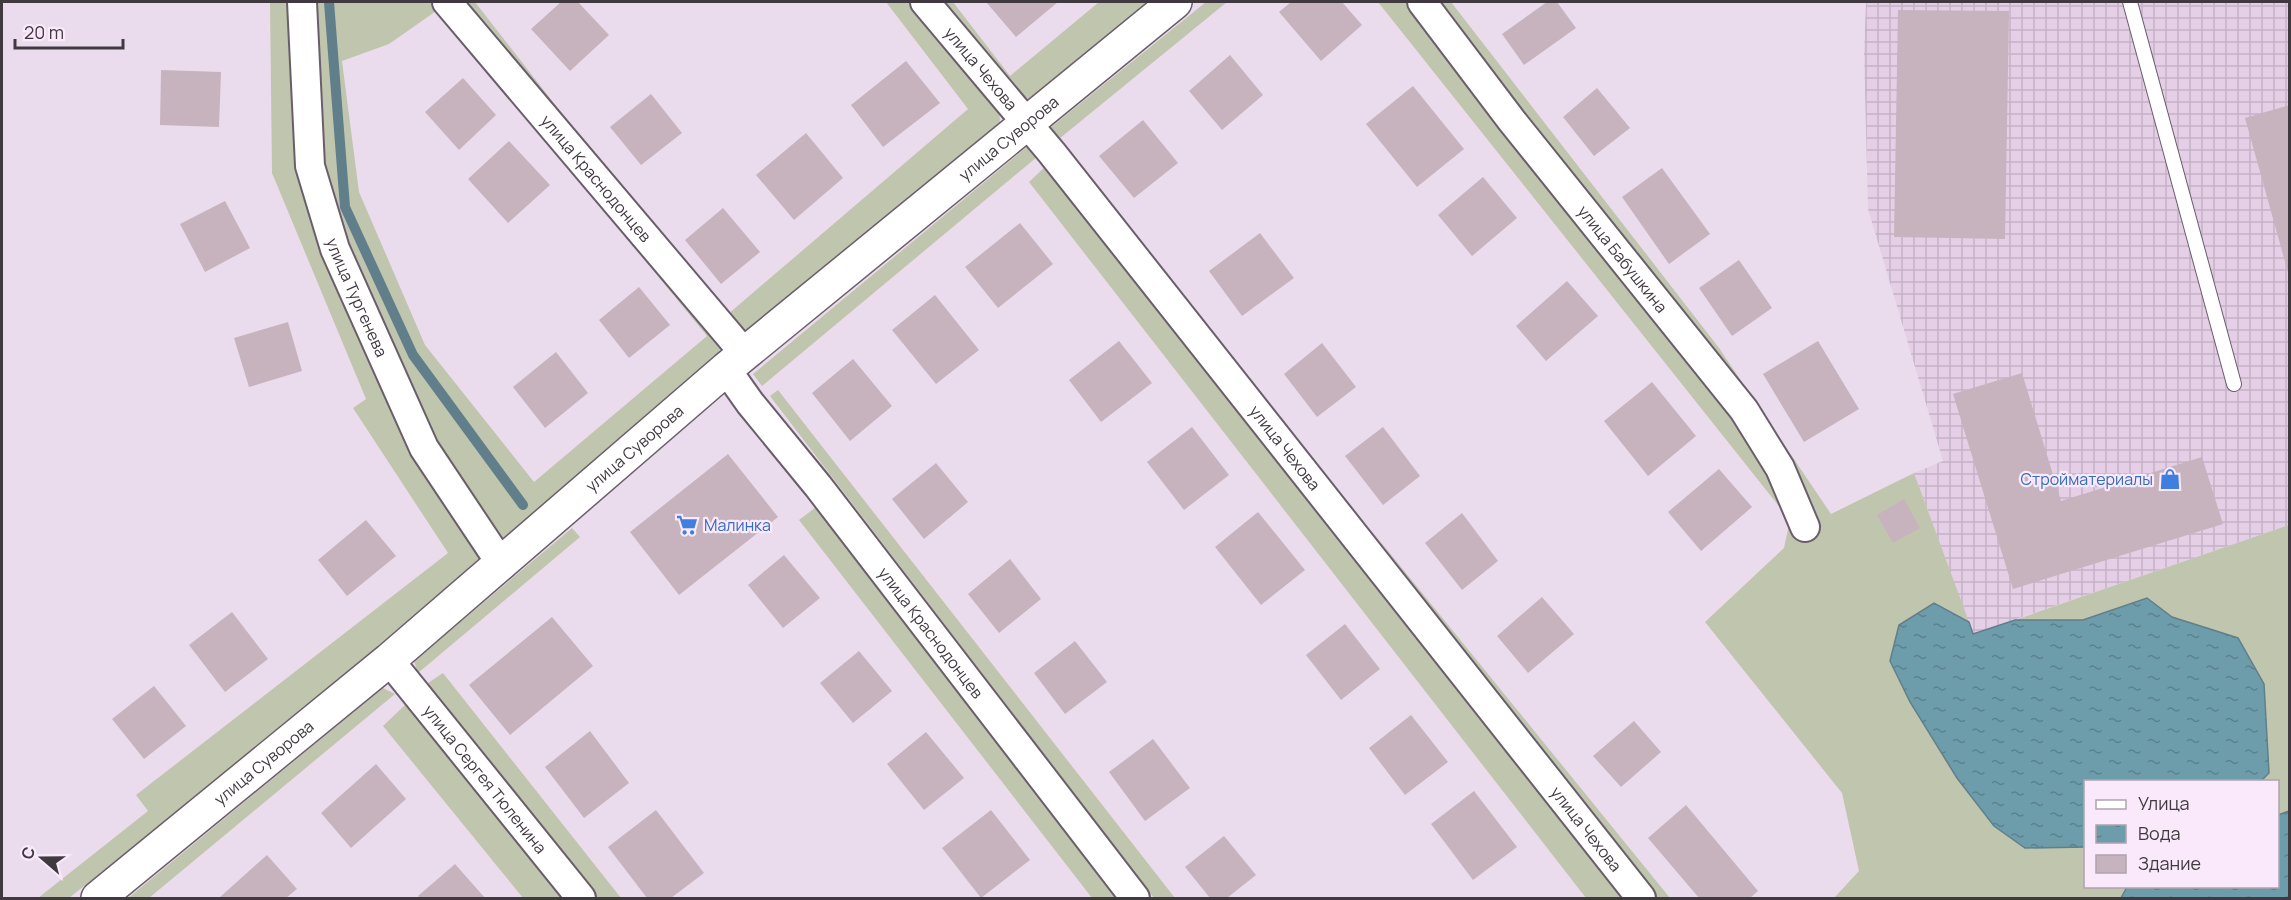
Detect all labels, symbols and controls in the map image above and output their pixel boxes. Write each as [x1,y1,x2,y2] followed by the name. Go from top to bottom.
[15,12,123,50] scale bar
[24,20,64,44] text: 20 m
[939,22,1023,115] street label: улица Чехова
[954,91,1063,186] street label: улица Суворова
[536,110,657,247] street label: улица Краснодонцев
[1573,201,1673,317] street label: улица Бабушкина
[321,235,393,360] street label: улица Тургенева
[581,400,688,497] street label: улица Суворова
[1244,401,1326,495] street label: улица Чехова
[2158,467,2182,491] shop icon: Стройматериалы
[2021,468,2153,490] place label: Стройматериалы
[675,513,699,537] supermarket icon: Малинка
[704,514,771,536] place label: Малинка
[873,562,989,703] street label: улица Краснодонцев
[418,700,552,858] street label: улица Сергея Тюленина
[209,715,318,810] street label: улица Суворова
[2084,780,2279,888] legend
[1546,782,1627,876] street label: улица Чехова
[2138,791,2190,815] text: Улица
[2138,821,2180,845] text: Вода
[12,828,72,888] north arrow
[16,843,40,862] text: С
[2138,851,2201,875] text: Здание

